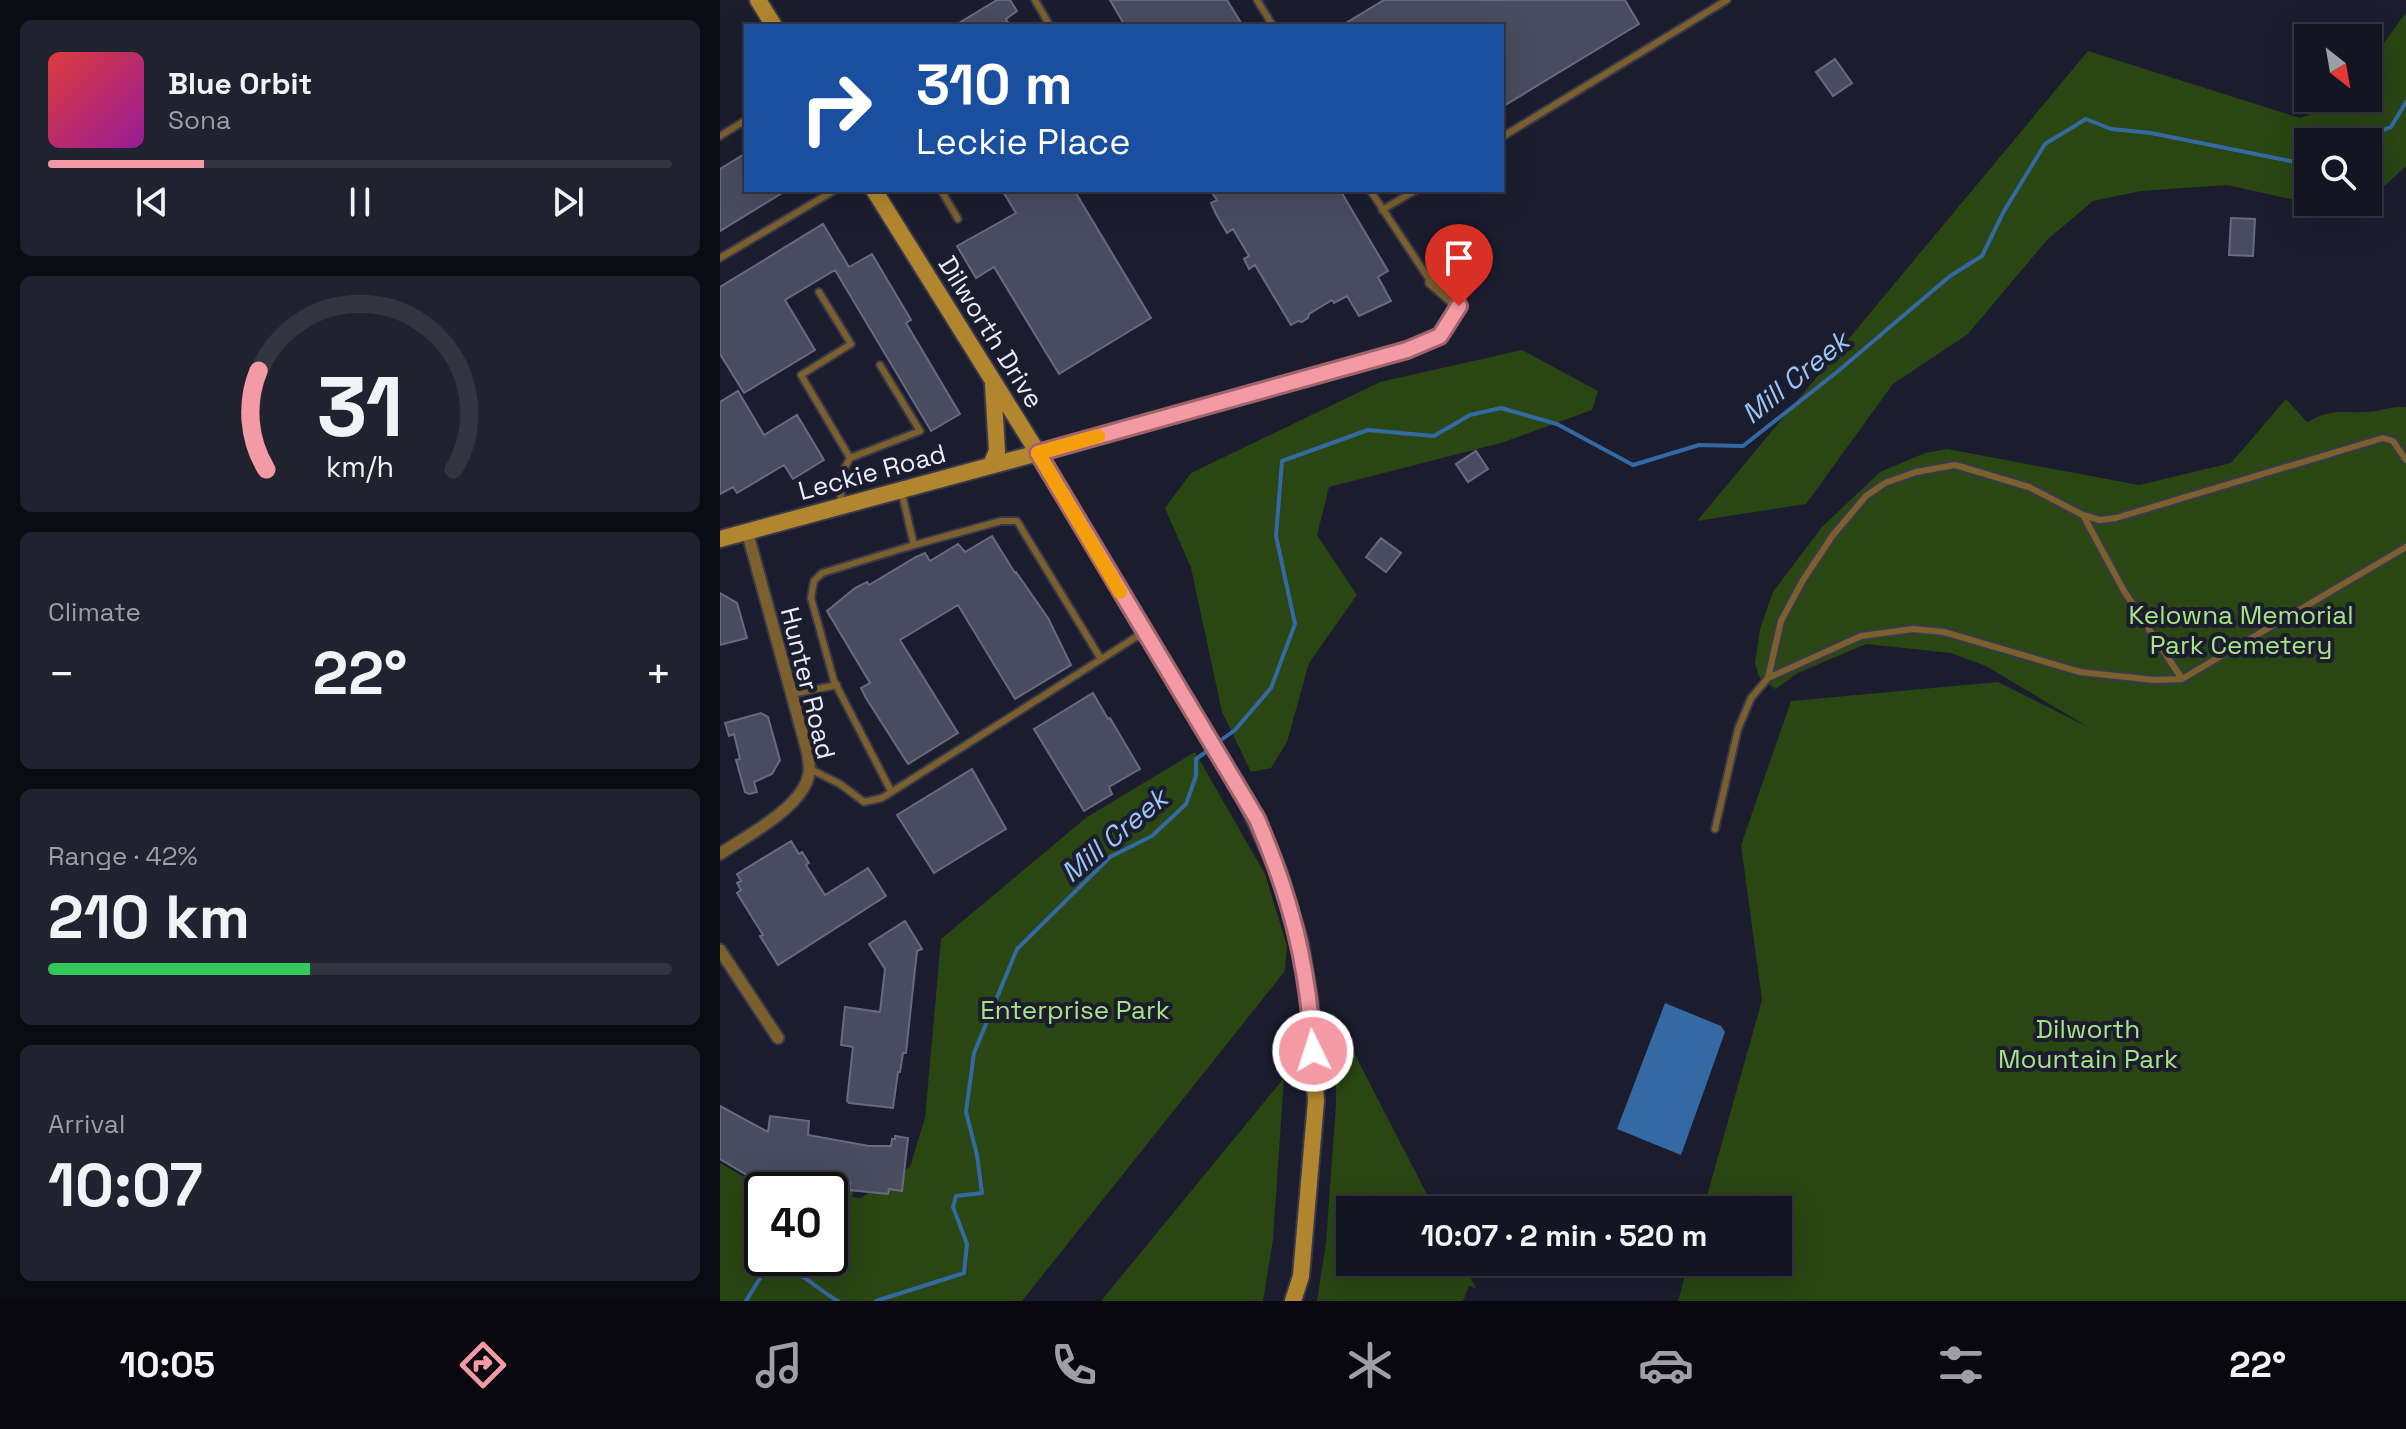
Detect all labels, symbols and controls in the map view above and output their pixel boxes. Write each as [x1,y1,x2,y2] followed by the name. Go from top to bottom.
[2294,24,2382,112] north arrow
[2294,24,2382,216] map controls
[916,49,1073,120] text: 310 m
[784,56,888,160] icon: right
[168,64,312,103] text: Blue Orbit
[168,103,231,137] text: Sona
[916,119,1131,165] text: Leckie Place
[2294,128,2382,216] button: search
[130,180,174,224] icon: previous
[338,180,382,224] icon: pause
[546,180,590,224] icon: next
[1425,224,1493,306] pin
[1437,236,1481,280] icon: arrive
[931,250,1051,414] street label: Dilworth Drive
[1734,321,1858,431] water label: Mill Creek
[317,354,403,460] text: 31
[795,436,949,508] street label: Leckie Road
[326,449,394,485] text: km/h
[48,595,141,629] text: Climate
[2128,598,2354,662] park label: Kelowna Memorial Park Cemetery
[773,603,843,763] street label: Hunter Road
[313,635,407,712] text: 22°
[48,646,75,702] text: −
[645,646,672,702] text: +
[1053,778,1177,890] water label: Mill Creek
[48,839,198,873] text: Range · 42%
[48,879,250,956] text: 210 km
[980,993,1170,1027] park label: Enterprise Park
[1271,1009,1355,1093] position arrow
[1998,1012,2178,1076] park label: Dilworth Mountain Park
[48,1107,125,1141] text: Arrival
[48,1147,203,1224] text: 10:07
[744,1172,848,1276] speed limit sign: 40
[1421,1216,1707,1255] text: 10:07 · 2 min · 520 m
[455,1337,511,1393] icon: directions
[751,1337,807,1393] icon: music
[1046,1337,1102,1393] icon: phone
[1342,1337,1398,1393] icon: climate
[1638,1337,1694,1393] icon: car
[1933,1337,1989,1393] icon: filters
[120,1342,215,1388] text: 10:05
[2229,1342,2286,1388] text: 22°

